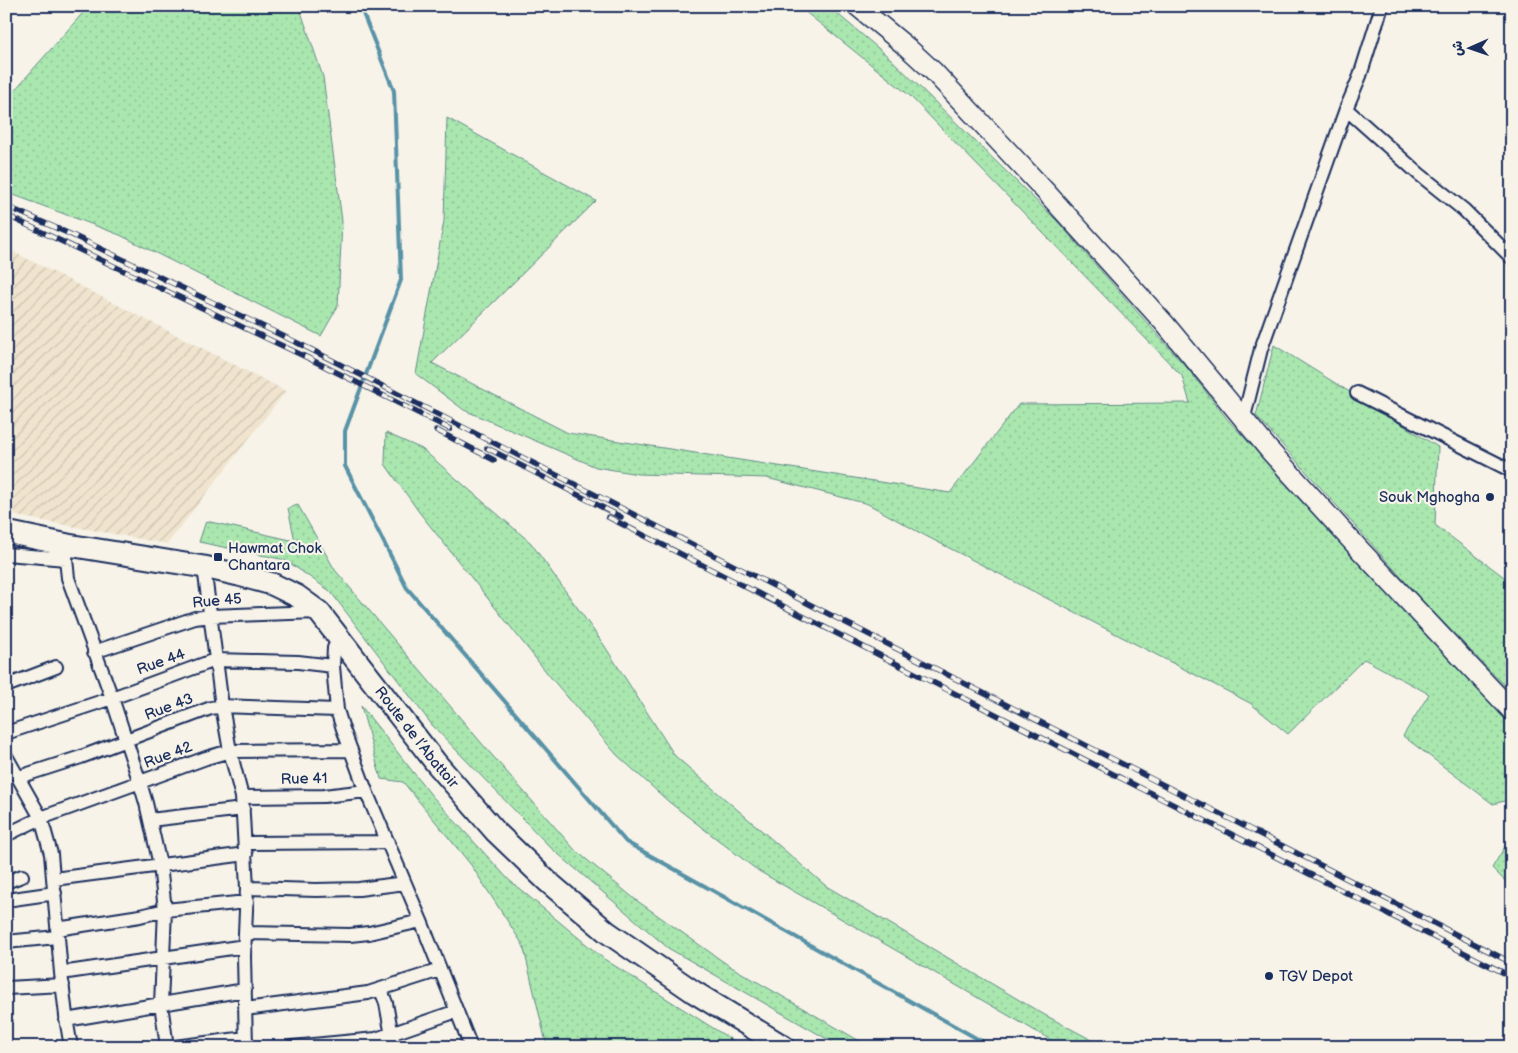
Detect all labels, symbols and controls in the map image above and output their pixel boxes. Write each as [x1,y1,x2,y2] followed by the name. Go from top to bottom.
[1446,22,1496,72] north arrow
[1449,40,1466,56] text: ش
[1379,488,1480,507] place label: Souk Mghogha
[1484,491,1496,503] marker: Souk Mghogha
[228,539,323,575] place label: Hawmat Chok Chantara
[212,551,224,563] marker: Hawmat Chok Chantara
[191,589,243,613] street label: Rue 45
[134,644,188,680] street label: Rue 44
[371,682,463,792] street label: Route de l’Abattoir
[142,689,196,725] street label: Rue 43
[141,737,195,773] street label: Rue 42
[280,769,328,789] street label: Rue 41
[1279,967,1353,986] place label: TGV Depot
[1263,970,1275,982] marker: TGV Depot

